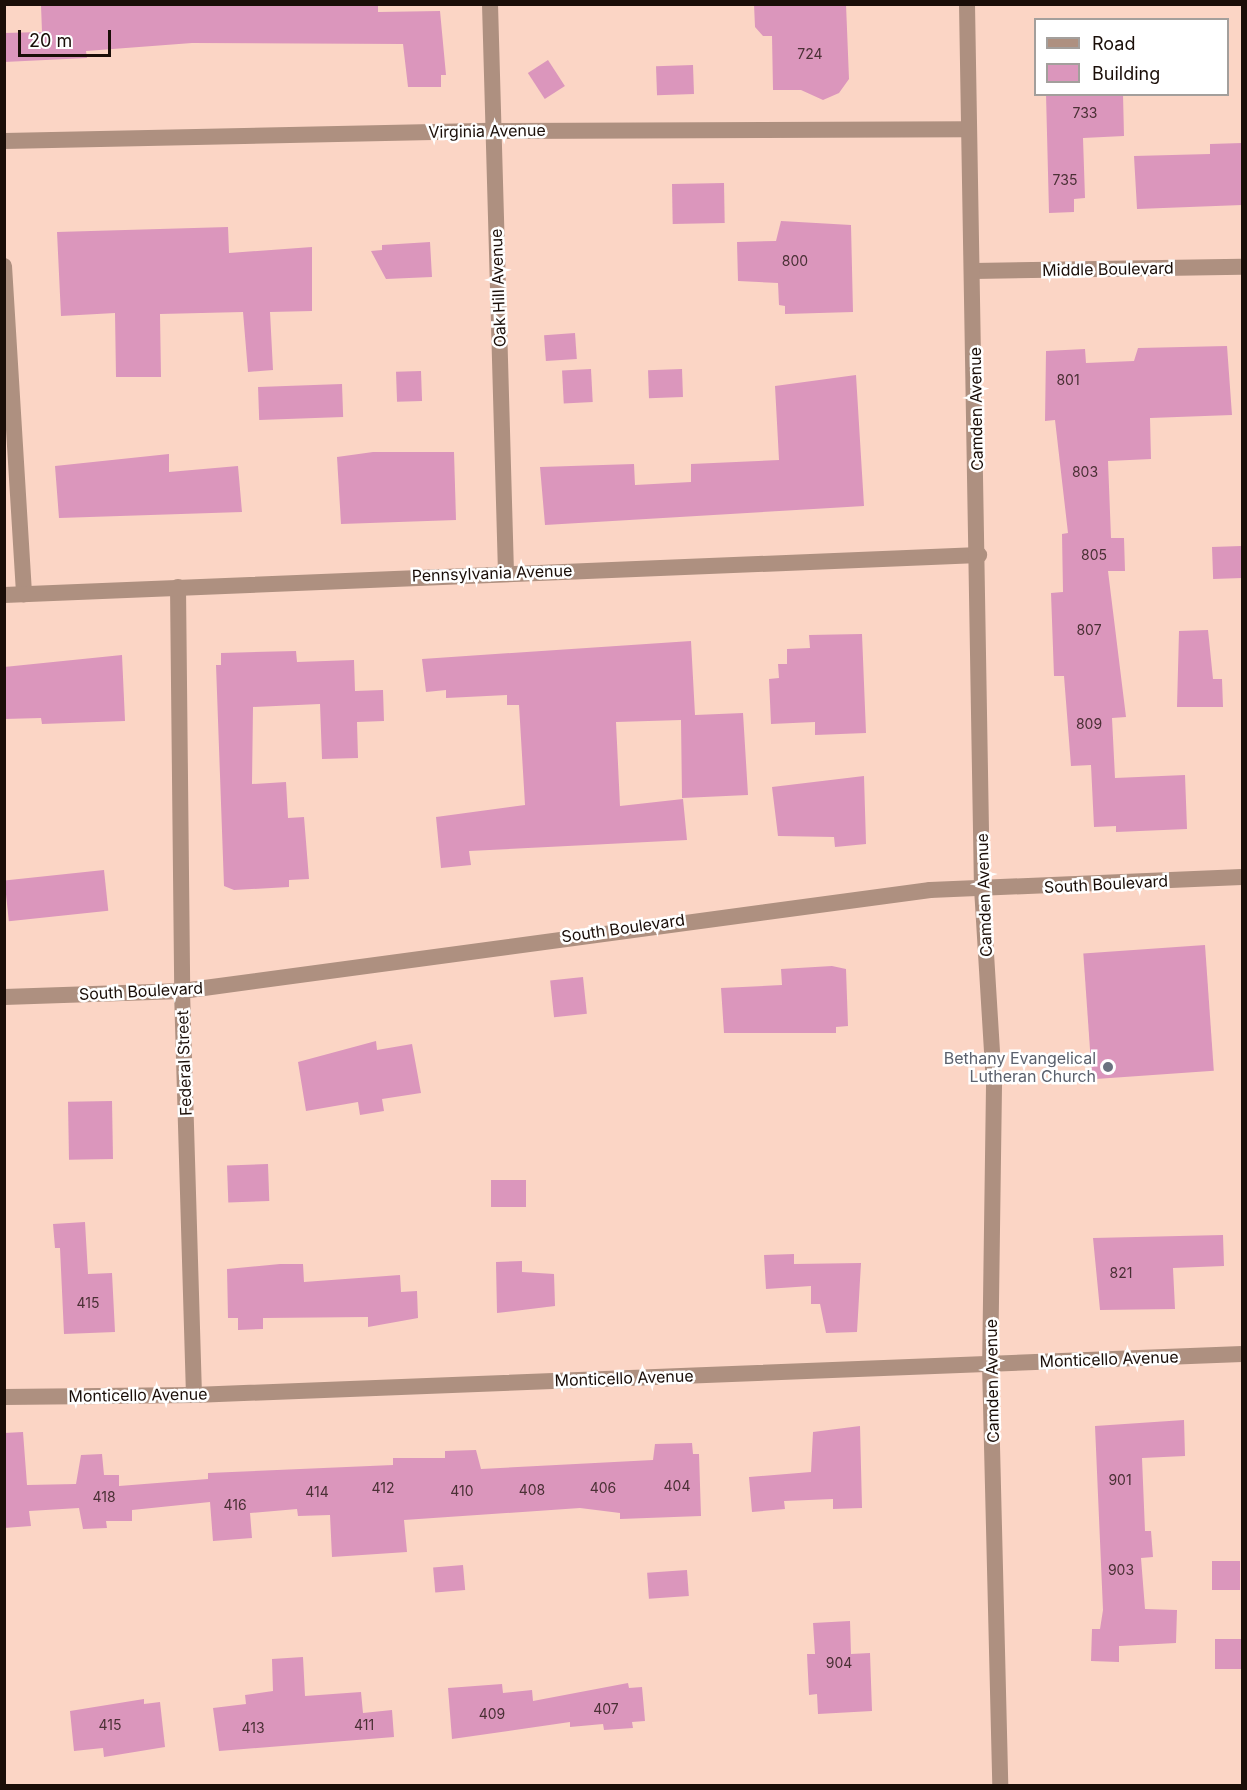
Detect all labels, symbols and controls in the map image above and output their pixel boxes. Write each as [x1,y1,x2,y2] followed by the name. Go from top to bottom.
[21,18,114,56] scale bar
[1034,18,1229,96] legend
[29,30,72,51] text: 20 m
[1092,33,1135,54] text: Road
[797,46,823,62] house number: 724
[1092,63,1160,84] text: Building
[1073,105,1097,121] house number: 733
[428,120,546,142] street label: Virginia Avenue
[1053,172,1077,188] house number: 735
[486,228,510,348] street label: Oak Hill Avenue
[782,253,808,269] house number: 800
[1042,258,1174,280] street label: Middle Boulevard
[965,347,987,471] street label: Camden Avenue
[1056,372,1080,388] house number: 801
[1072,464,1098,480] house number: 803
[1081,547,1107,563] house number: 805
[411,561,573,585] street label: Pennsylvania Avenue
[1076,622,1102,638] house number: 807
[1076,716,1102,732] house number: 809
[972,833,996,957] street label: Camden Avenue
[1043,871,1169,897] street label: South Boulevard
[560,910,686,946] street label: South Boulevard
[78,978,204,1004] street label: South Boulevard
[173,1010,195,1116] street label: Federal Street
[944,1048,1096,1086] place label: Bethany Evangelical Lutheran Church
[1101,1060,1115,1074] marker: Bethany Evangelical Lutheran Church
[1110,1265,1132,1281] house number: 821
[77,1295,99,1311] house number: 415
[981,1319,1003,1443] street label: Camden Avenue
[1039,1347,1179,1371] street label: Monticello Avenue
[554,1366,694,1390] street label: Monticello Avenue
[68,1384,208,1406] street label: Monticello Avenue
[1108,1472,1132,1488] house number: 901
[664,1478,690,1494] house number: 404
[371,1480,395,1496] house number: 412
[590,1480,616,1496] house number: 406
[519,1482,545,1498] house number: 408
[450,1483,474,1499] house number: 410
[305,1484,329,1500] house number: 414
[92,1489,116,1505] house number: 418
[223,1497,247,1513] house number: 416
[1108,1562,1134,1578] house number: 903
[826,1655,852,1671] house number: 904
[593,1701,619,1717] house number: 407
[479,1706,505,1722] house number: 409
[99,1717,121,1733] house number: 415
[354,1717,374,1733] house number: 411
[241,1720,265,1736] house number: 413

